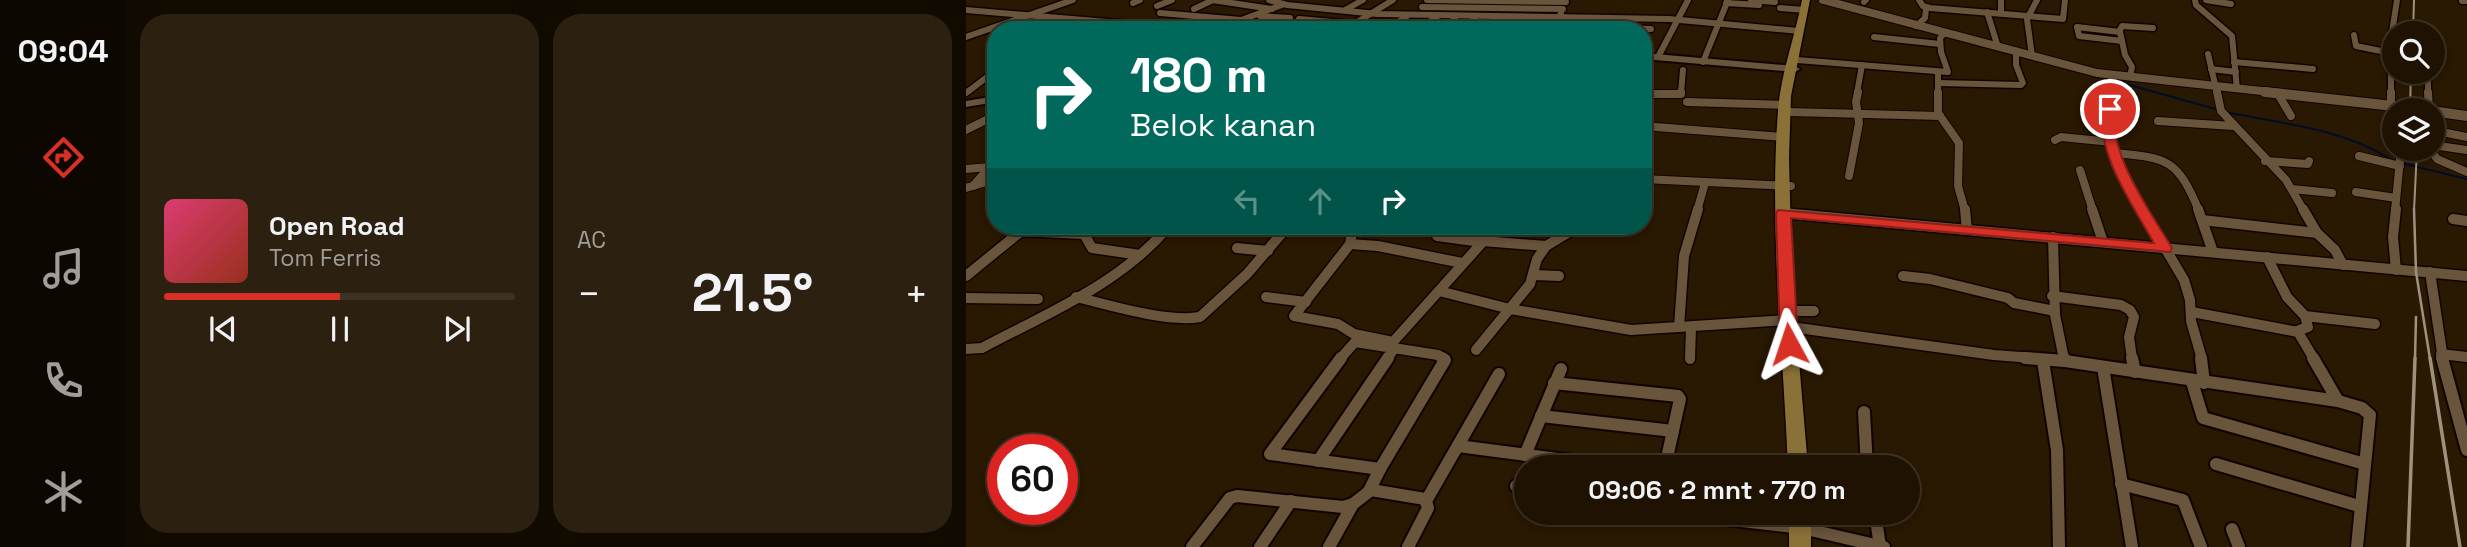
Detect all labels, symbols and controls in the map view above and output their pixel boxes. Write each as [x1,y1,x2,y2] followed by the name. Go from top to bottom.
[2382,21,2445,161] map controls
[2382,21,2445,84] button: search
[17,31,109,71] text: 09:04
[1130,44,1268,106] text: 180 m
[1015,49,1106,140] icon: right
[2080,79,2140,139] pin
[2091,90,2129,128] icon: arrive
[2382,98,2445,161] button: layers
[1130,105,1316,145] text: Belok kanan
[39,133,88,182] icon: directions
[1228,182,1266,220] icon: left
[1301,182,1339,220] icon: ahead
[1374,182,1412,220] icon: right
[269,209,405,243] text: Open Road
[577,225,606,255] text: AC
[269,243,381,273] text: Tom Ferris
[39,244,88,293] icon: music
[692,260,813,326] text: 21.5°
[577,270,601,318] text: −
[904,270,928,318] text: +
[1752,307,1826,381] position arrow
[204,310,242,348] icon: previous
[321,310,359,348] icon: pause
[438,310,476,348] icon: next
[39,356,88,405] icon: phone
[987,434,1078,525] speed limit sign: 60
[39,467,88,516] icon: climate
[1588,473,1846,507] text: 09:06 · 2 mnt · 770 m

